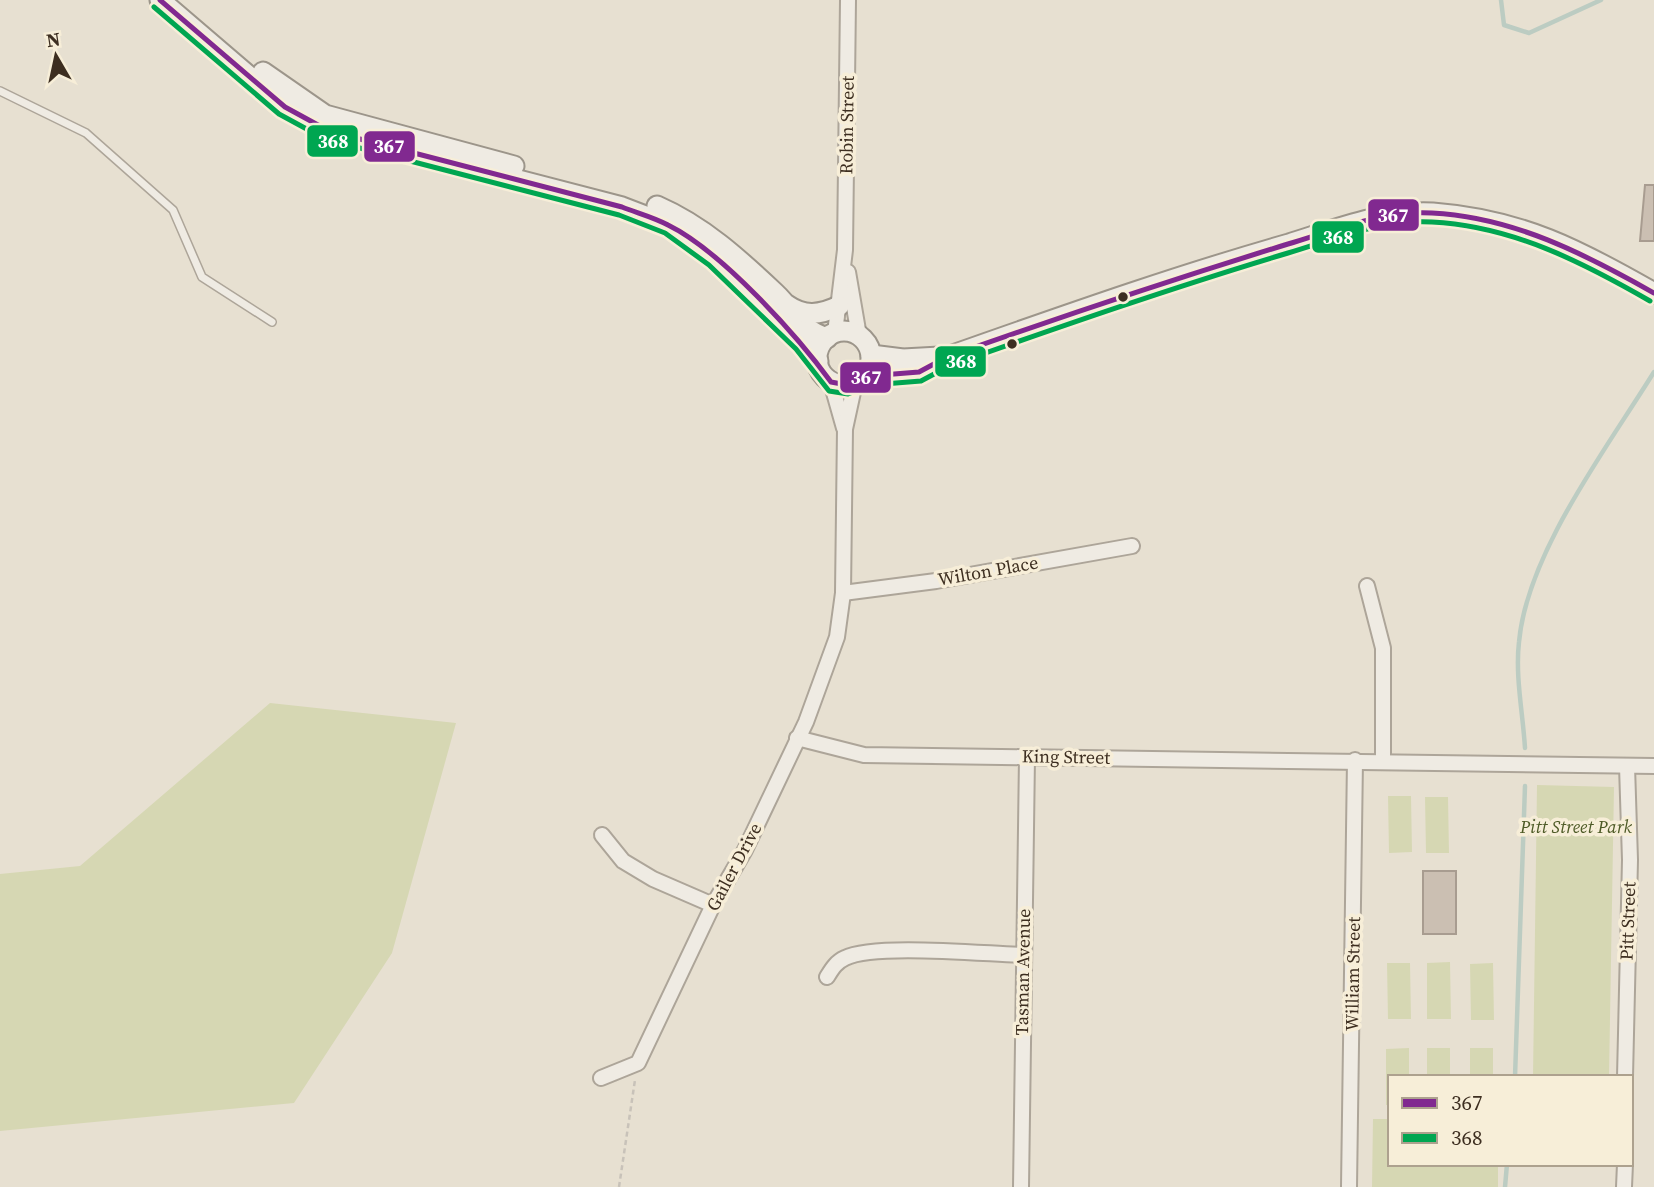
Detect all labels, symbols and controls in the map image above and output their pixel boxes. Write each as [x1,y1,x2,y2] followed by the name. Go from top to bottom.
[21,21,91,91] north arrow
[44,25,62,53] text: N
[833,75,860,175] street label: Robin Street
[306,124,359,158] line badge: 368
[318,128,348,154] text: 368
[363,130,416,163] line badge: 367
[374,133,404,159] text: 367
[1367,198,1420,232] line badge: 367
[1378,202,1408,228] text: 367
[1311,220,1365,254] line badge: 368
[1323,224,1353,250] text: 368
[1116,290,1130,304] unlabelled marker
[1005,337,1019,351] unlabelled marker
[934,345,987,378] line badge: 368
[946,348,976,374] text: 368
[839,361,892,394] line badge: 367
[851,364,881,390] text: 367
[936,549,1040,592] street label: Wilton Place
[1022,743,1111,770] street label: King Street
[1519,814,1633,839] park label: Pitt Street Park
[700,818,767,915] street label: Gailer Drive
[1614,881,1641,961] street label: Pitt Street
[1009,908,1036,1035] street label: Tasman Avenue
[1339,916,1366,1031] street label: William Street
[1388,1075,1633,1166] legend
[1451,1088,1483,1117] text: 367
[1451,1123,1483,1152] text: 368

